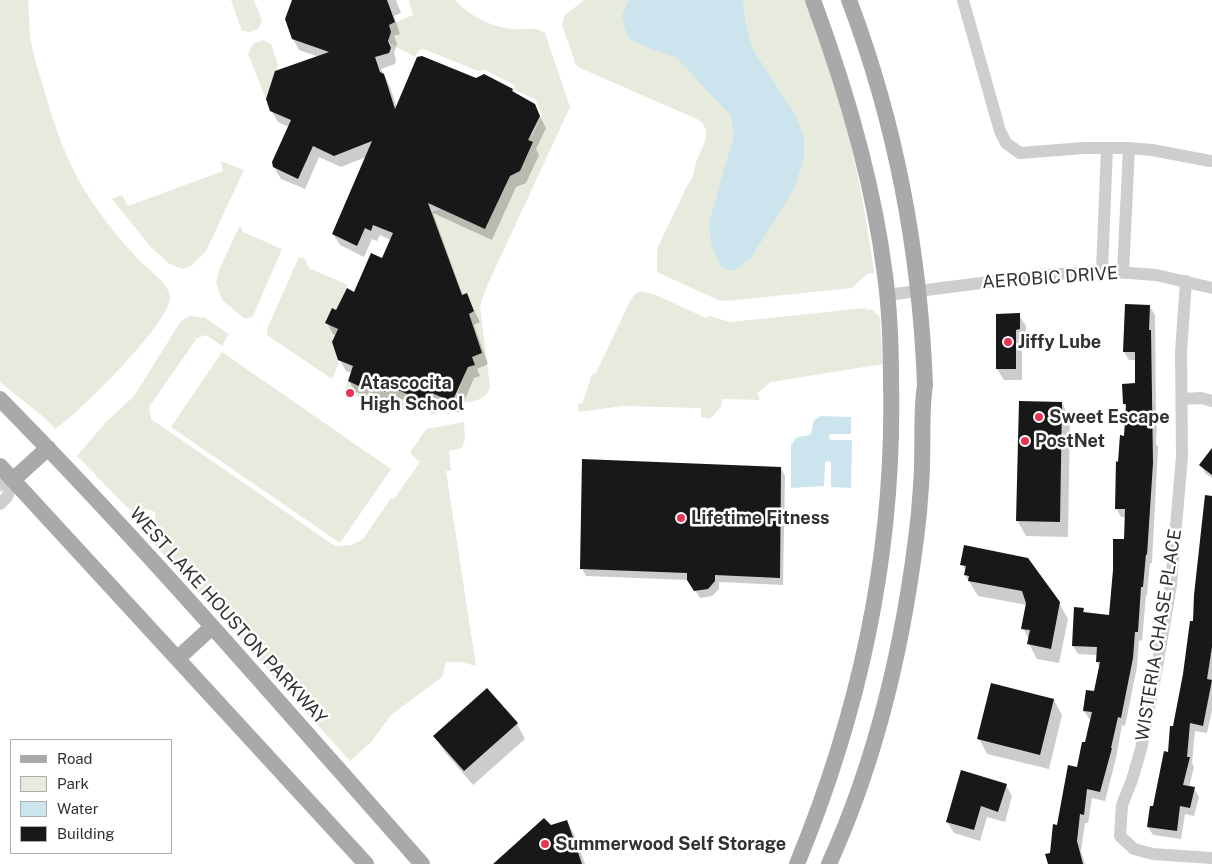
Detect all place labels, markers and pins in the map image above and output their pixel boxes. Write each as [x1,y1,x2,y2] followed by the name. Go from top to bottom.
[1018,331,1101,353] place label: Jiffy Lube
[1002,336,1014,348] marker: Jiffy Lube
[360,372,464,414] place label: Atascocita High School
[344,387,356,399] marker: Atascocita High School
[1049,406,1170,428] place label: Sweet Escape
[1033,411,1045,423] marker: Sweet Escape
[1035,430,1105,452] place label: PostNet
[1019,435,1031,447] marker: PostNet
[691,507,830,529] place label: Lifetime Fitness
[675,512,687,524] marker: Lifetime Fitness
[555,833,786,855] place label: Summerwood Self Storage
[539,838,551,850] marker: Summerwood Self Storage

